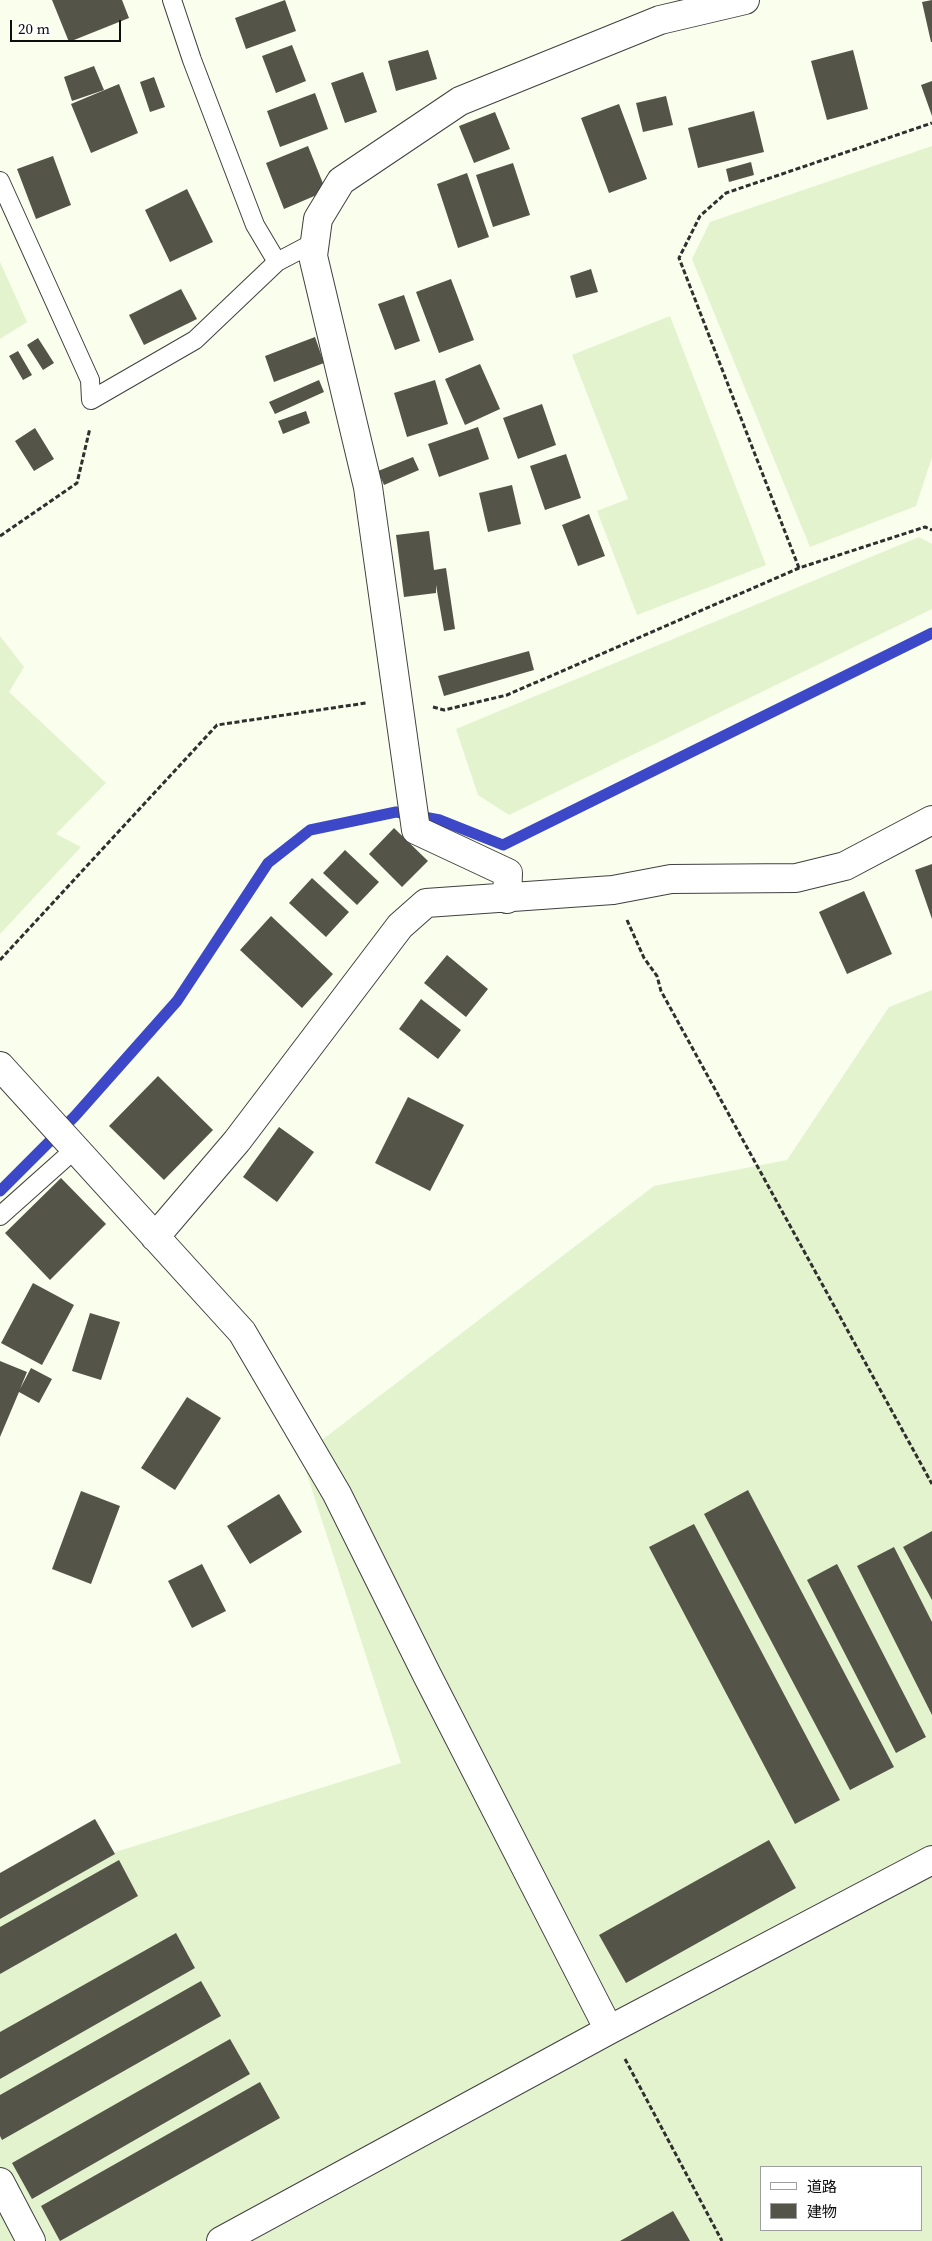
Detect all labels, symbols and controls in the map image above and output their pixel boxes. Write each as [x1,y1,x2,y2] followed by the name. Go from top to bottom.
[12,10,124,42] scale bar
[18,18,50,39] text: 20 m
[760,2166,922,2231] legend
[807,2176,837,2197] text: 道路
[807,2201,837,2222] text: 建物

